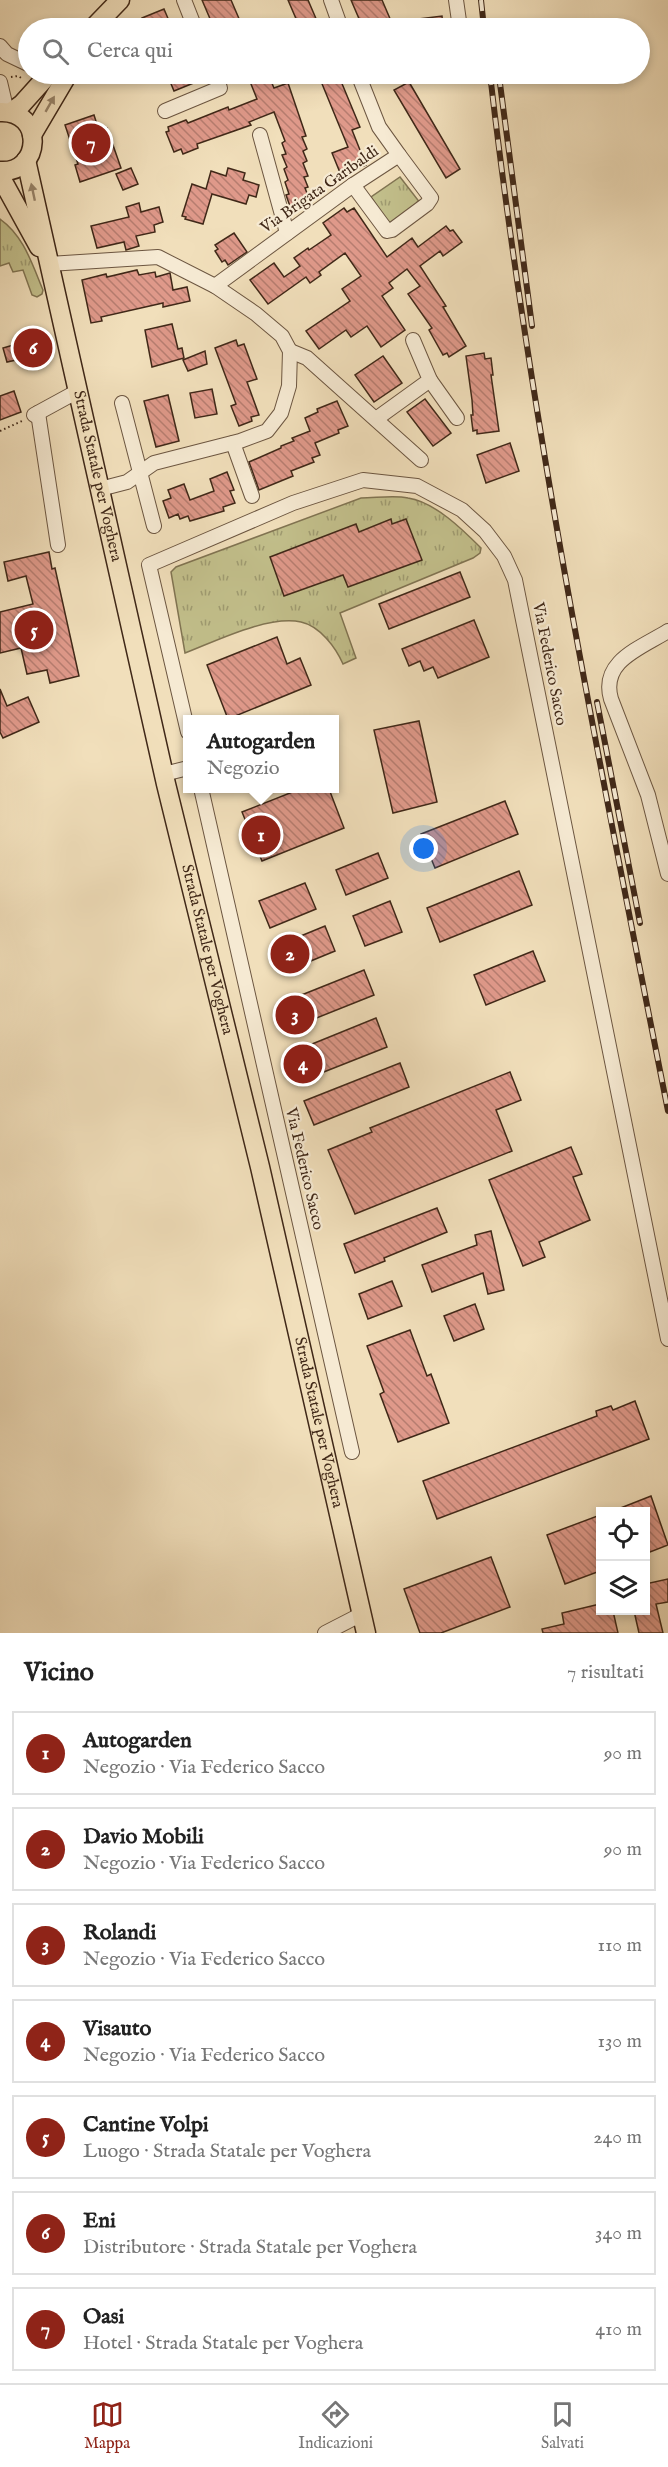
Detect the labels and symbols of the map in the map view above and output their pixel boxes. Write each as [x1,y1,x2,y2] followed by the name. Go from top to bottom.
[45,95,55,112] one-way arrow
[72,120,110,166] pin: 7
[256,142,383,239] street label: Via Brigata Garibaldi
[28,182,37,201] one-way arrow
[14,326,52,370] pin: 6
[68,389,126,564] street label: Strada Statale per Voghera
[527,600,571,728] street label: Via Federico Sacco
[15,608,54,652] pin: 5
[242,812,280,858] pin: 1
[409,834,438,863] your location
[176,862,237,1037] street label: Strada Statale per Voghera
[270,932,310,976] pin: 2
[276,992,314,1038] pin: 3
[284,1042,322,1086] pin: 4
[280,1105,328,1232] street label: Via Federico Sacco
[289,1335,347,1510] street label: Strada Statale per Voghera

